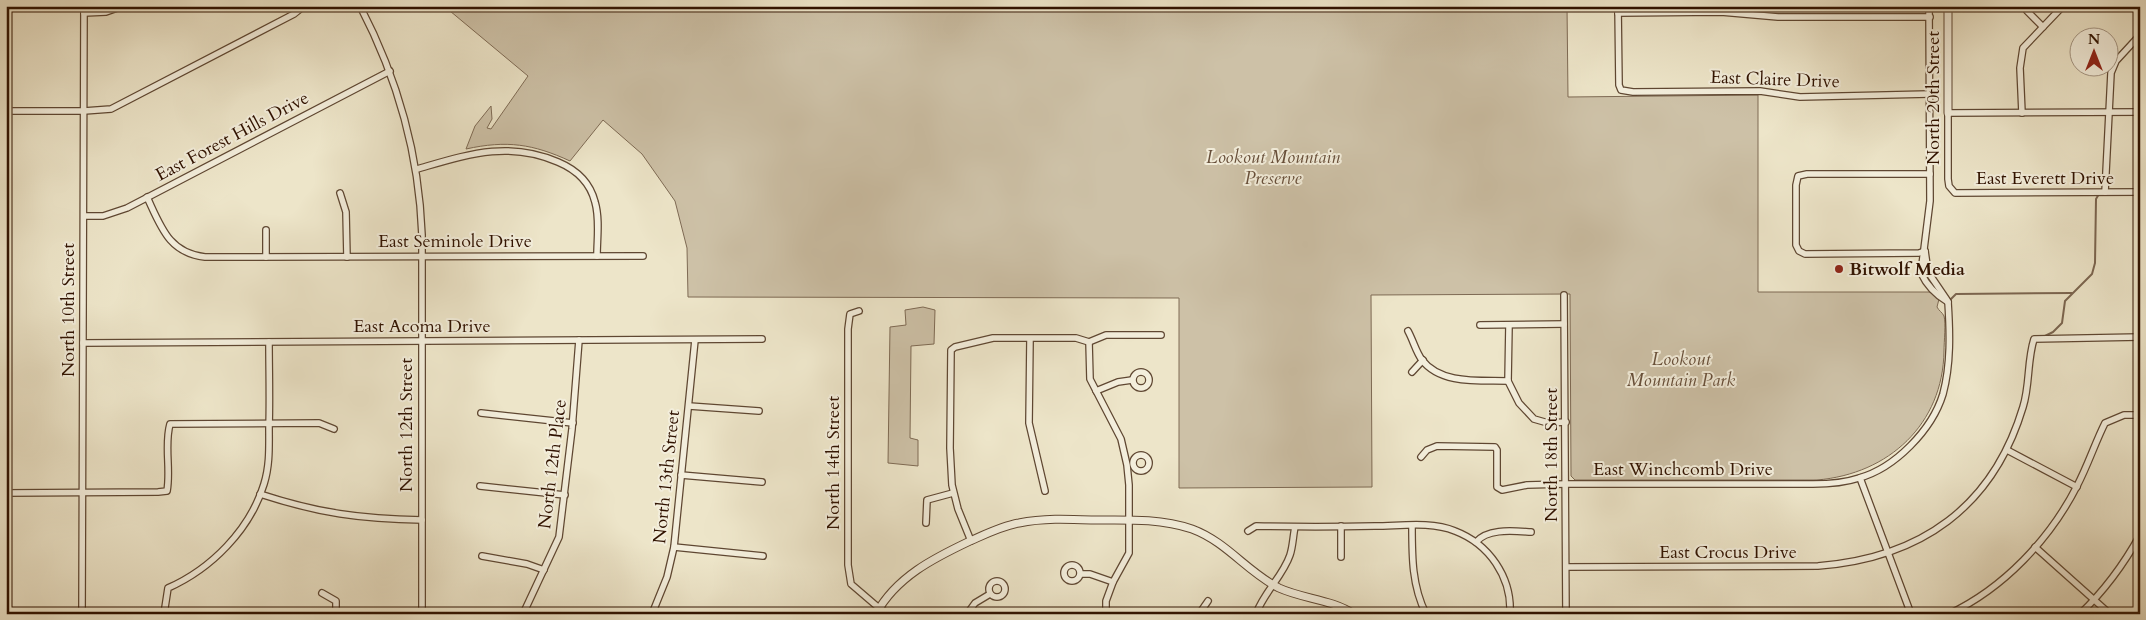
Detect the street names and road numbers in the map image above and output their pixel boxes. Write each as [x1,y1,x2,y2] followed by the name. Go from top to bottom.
[1921,31,1946,165] street label: North 20th Street
[1710,65,1840,94] street label: East Claire Drive
[151,85,313,187] street label: East Forest Hills Drive
[1976,166,2114,191] street label: East Everett Drive
[378,229,532,254] street label: East Seminole Drive
[56,243,81,377] street label: North 10th Street
[353,314,491,339] street label: East Acoma Drive
[394,358,419,492] street label: North 12th Street
[1539,388,1564,522] street label: North 18th Street
[821,396,846,530] street label: North 14th Street
[532,398,573,530] street label: North 12th Place
[647,409,686,545] street label: North 13th Street
[1593,457,1773,482] street label: East Winchcomb Drive
[1659,540,1797,565] street label: East Crocus Drive

